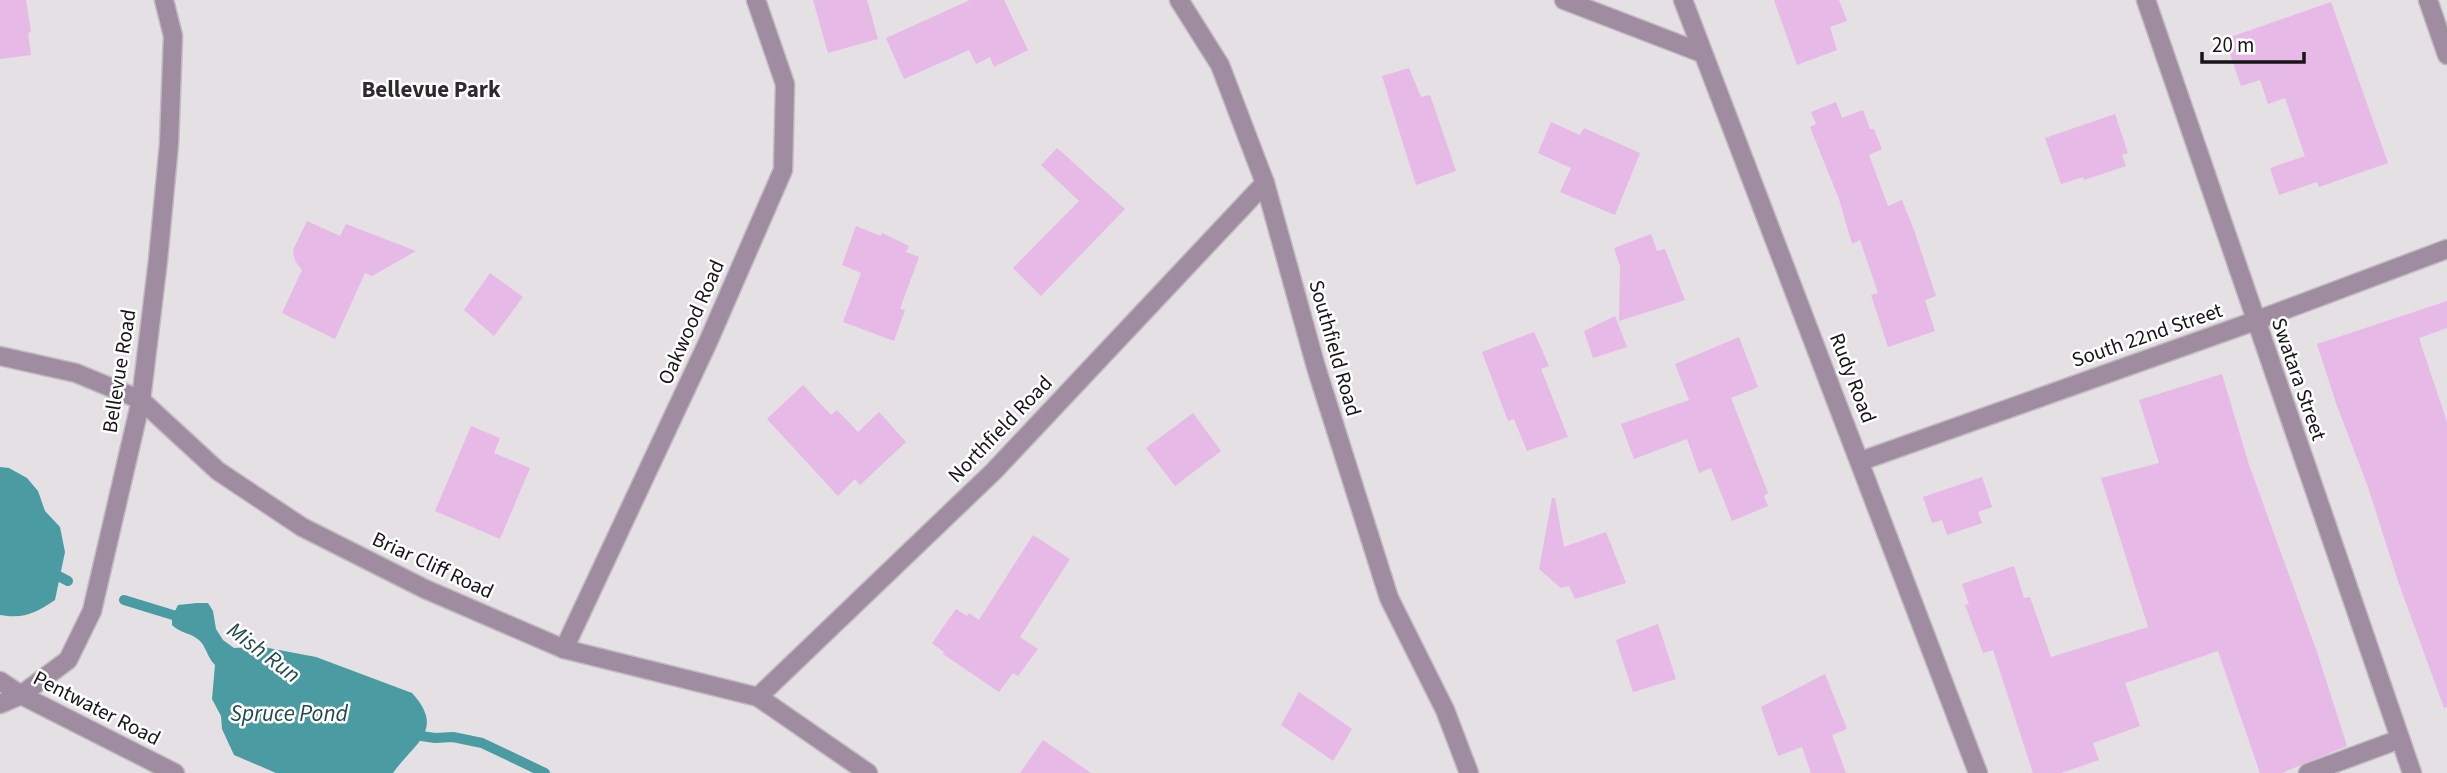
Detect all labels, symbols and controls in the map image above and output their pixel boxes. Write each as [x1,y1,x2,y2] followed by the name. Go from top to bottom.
[2202,21,2304,65] scale bar
[2212,30,2254,60] text: 20 m
[361,73,501,106] district label: Bellevue Park
[650,255,732,389] street label: Oakwood Road
[1301,276,1369,420] street label: Southfield Road
[2068,295,2226,375] street label: South 22nd Street
[94,307,144,435] street label: Bellevue Road
[2264,314,2334,444] street label: Swatara Street
[1822,329,1884,427] street label: Rudy Road
[941,369,1059,489] street label: Northfield Road
[367,524,499,606] street label: Briar Cliff Road
[220,614,307,691] water label: Mish Run
[28,663,166,753] street label: Pentwater Road
[230,697,349,730] water label: Spruce Pond

